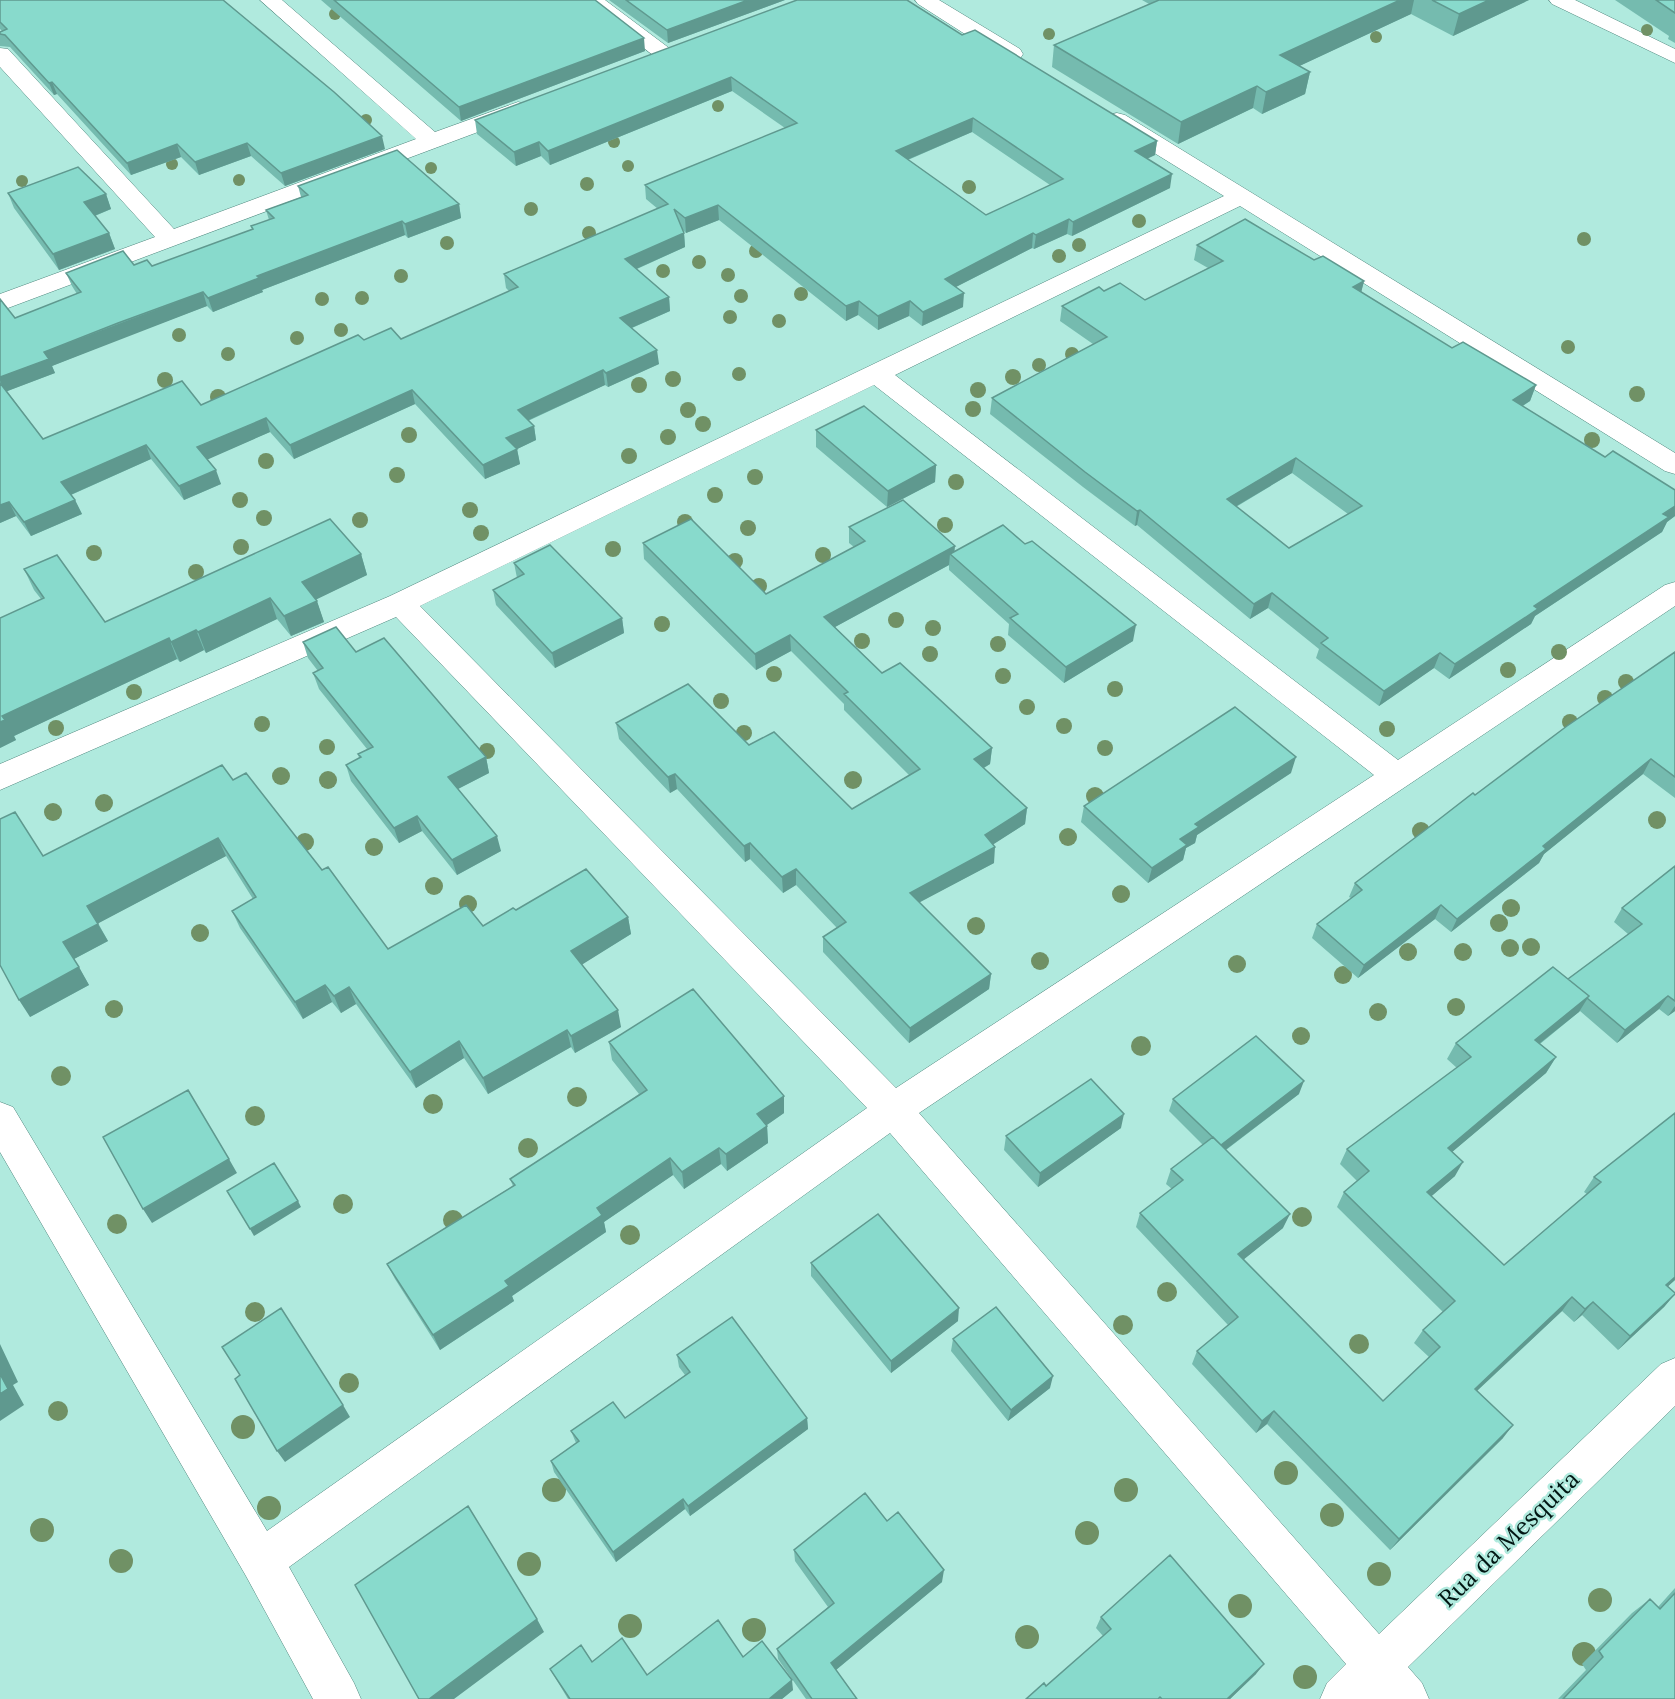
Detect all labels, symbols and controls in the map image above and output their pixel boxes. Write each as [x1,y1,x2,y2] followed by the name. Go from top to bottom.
[1432,1464,1586,1614] street label: Rua da Mesquita

